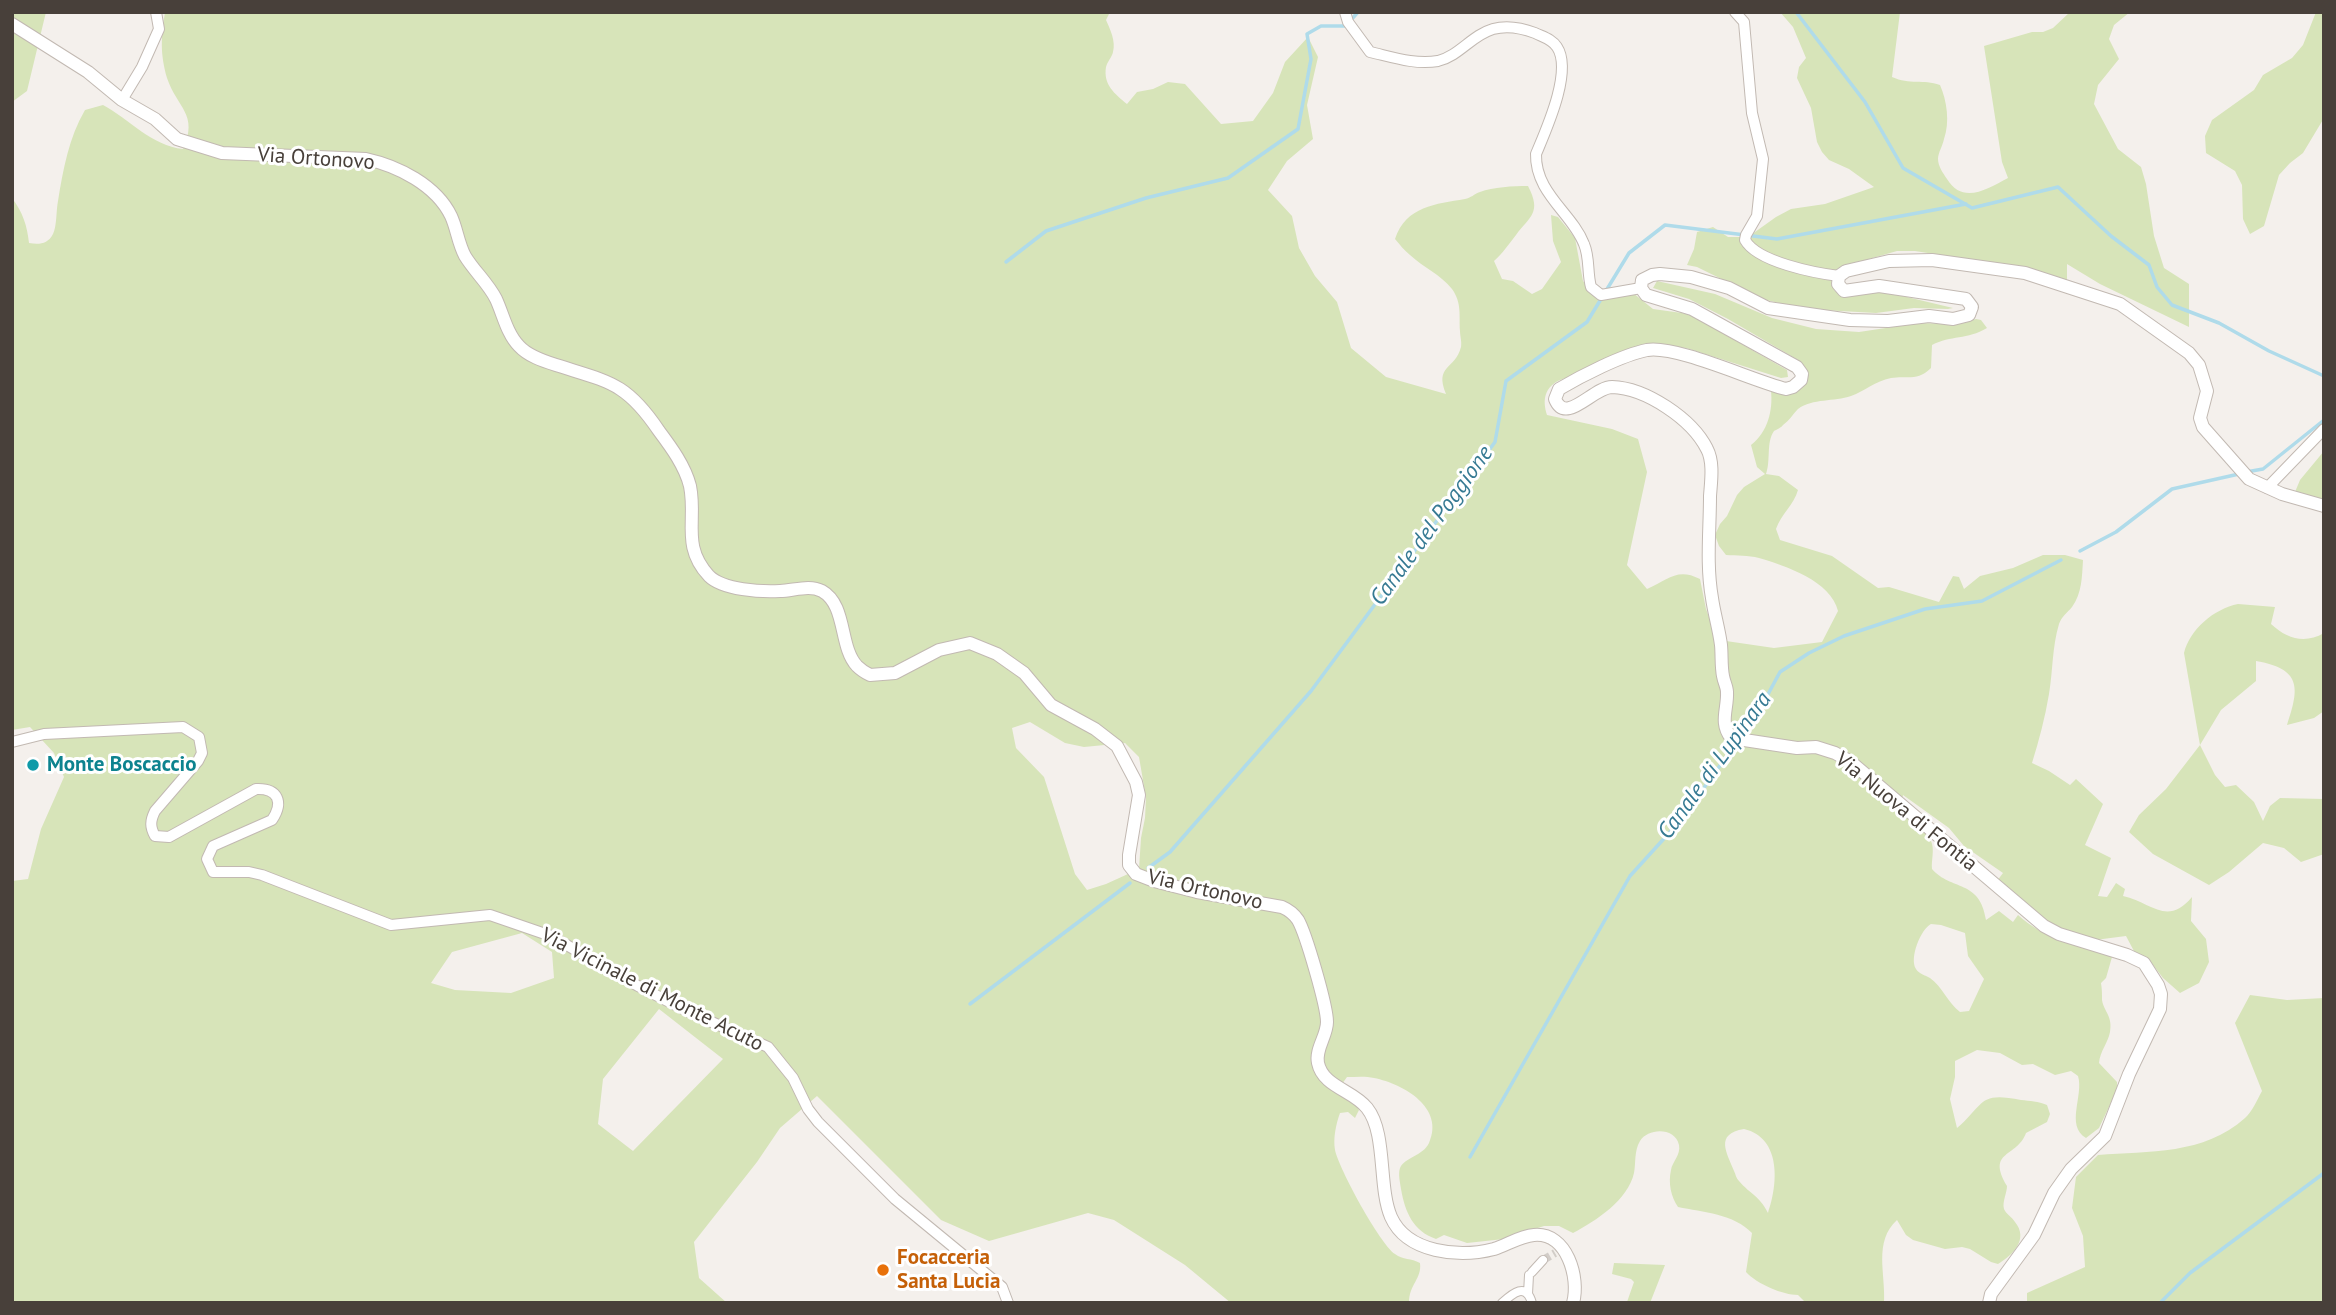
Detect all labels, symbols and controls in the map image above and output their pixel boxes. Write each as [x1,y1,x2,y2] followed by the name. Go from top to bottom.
[257,142,375,176] street label: Via Ortonovo
[1365,441,1499,611] water label: Canale del Poggione
[1652,687,1778,845] water label: Canale di Lupinara
[1830,747,1982,877] street label: Via Nuova di Fontia
[47,752,197,778] place label: Monte Boscaccio
[25,757,41,773] marker: Monte Boscaccio
[1145,865,1265,915] street label: Via Ortonovo
[536,923,768,1057] street label: Via Vicinale di Monte Acuto
[897,1245,1000,1295] place label: Focacceria Santa Lucia
[875,1262,891,1278] marker: Focacceria Santa Lucia

